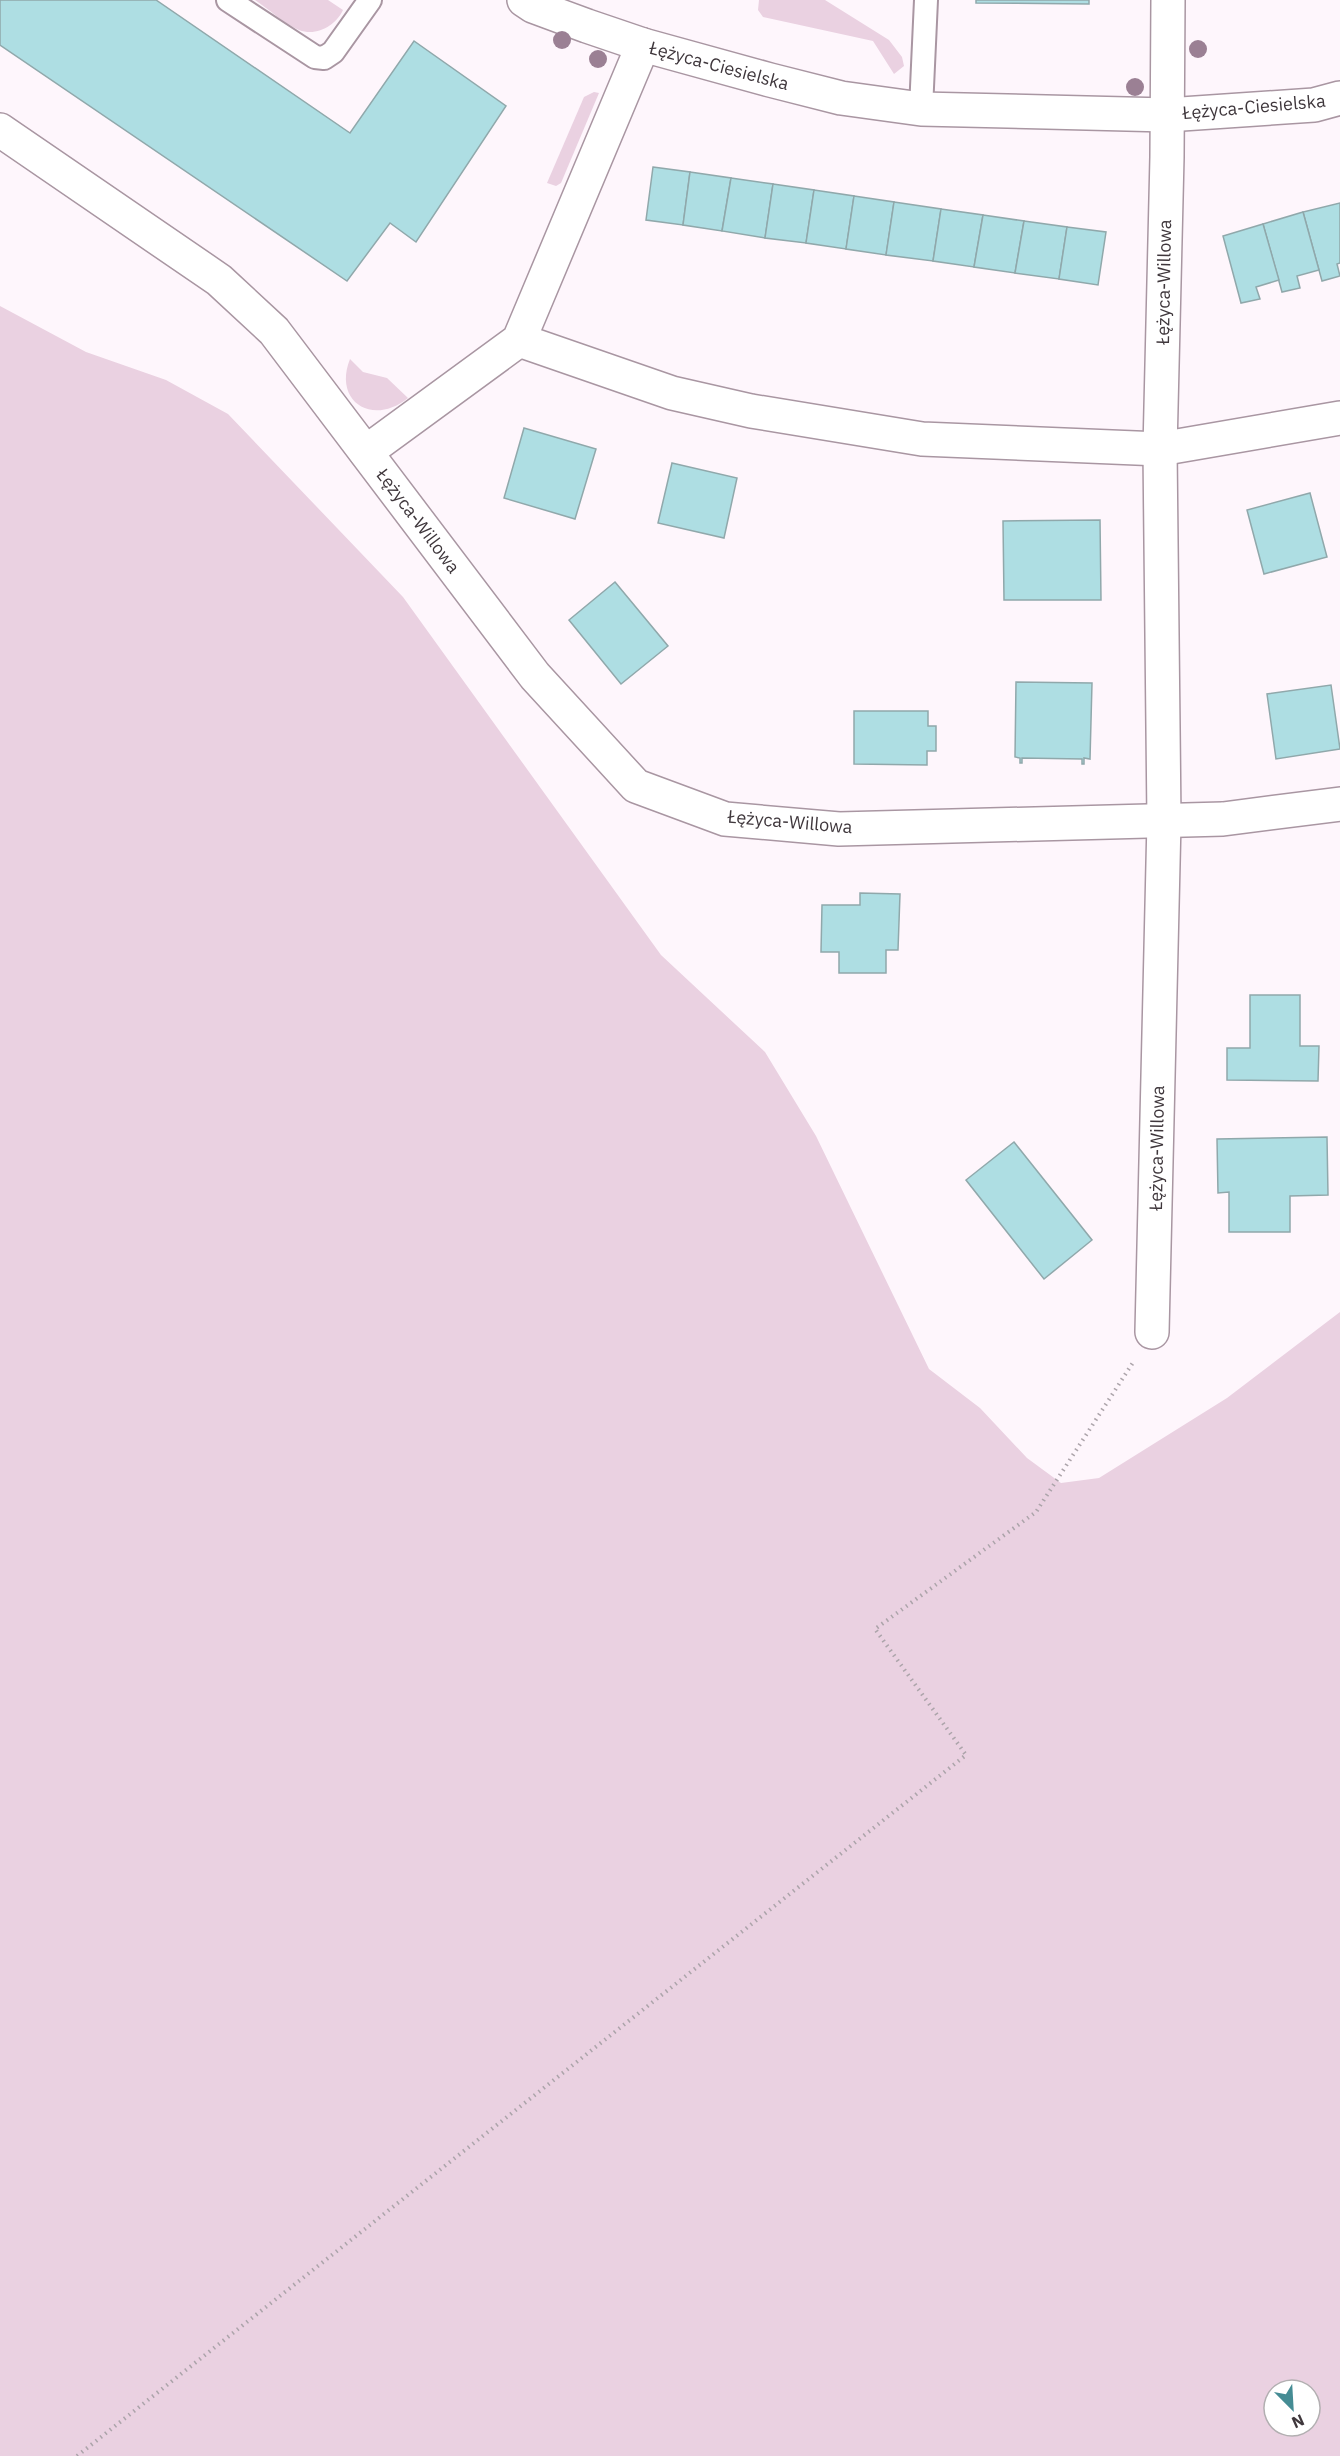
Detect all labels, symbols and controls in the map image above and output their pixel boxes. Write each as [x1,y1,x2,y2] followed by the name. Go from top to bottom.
[646,36,792,95] street label: Łężyca-Ciesielska
[1181,89,1327,124] street label: Łężyca-Ciesielska
[1151,219,1176,346] street label: Łężyca-Willowa
[371,463,465,578] street label: Łężyca-Willowa
[726,805,854,838] street label: Łężyca-Willowa
[1144,1085,1169,1212] street label: Łężyca-Willowa
[1262,2378,1322,2438] north arrow
[1289,2410,1307,2433] text: N

